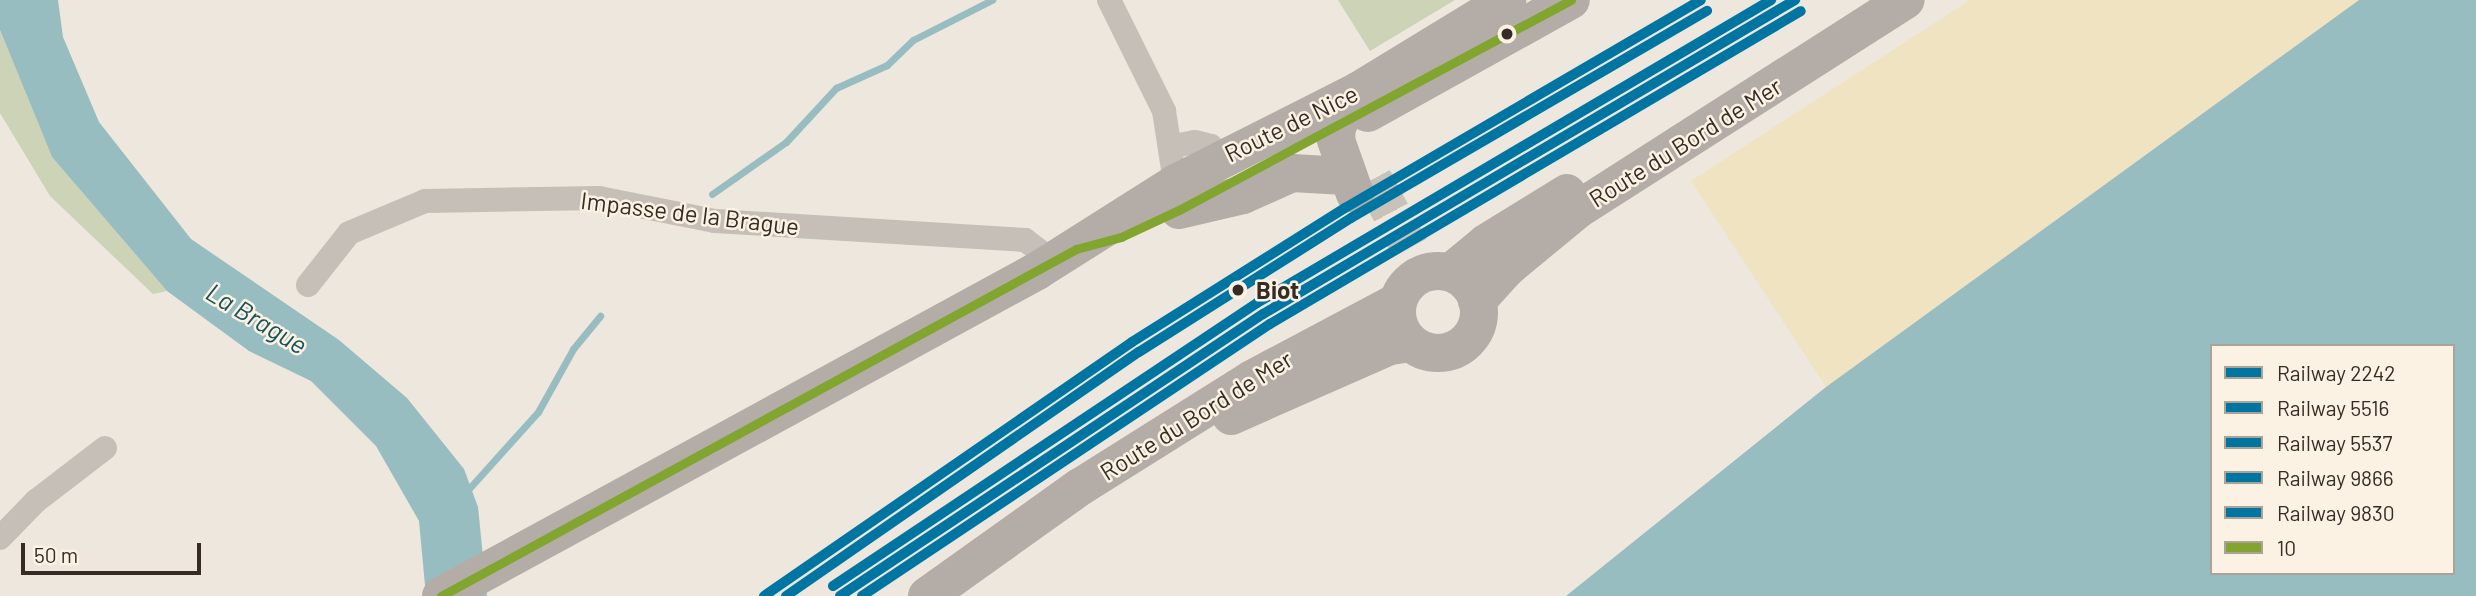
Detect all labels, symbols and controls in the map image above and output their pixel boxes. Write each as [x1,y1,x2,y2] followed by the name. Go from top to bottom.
[1500,27,1514,41] unlabelled marker
[1584,71,1786,213] street label: Route du Bord de Mer
[1220,78,1362,168] street label: Route de Nice
[579,185,801,241] street label: Impasse de la Brague
[201,276,313,360] water label: La Brague
[1256,276,1299,304] place label: Biot
[1227,279,1249,301] marker: Biot
[1095,344,1297,486] street label: Route du Bord de Mer
[2210,344,2455,575] legend
[2277,360,2396,385] text: Railway 2242
[2277,395,2389,420] text: Railway 5516
[2277,430,2393,455] text: Railway 5537
[2277,465,2394,490] text: Railway 9866
[2277,500,2395,525] text: Railway 9830
[24,530,205,574] scale bar
[2277,535,2296,560] text: 10
[34,542,78,567] text: 50 m

